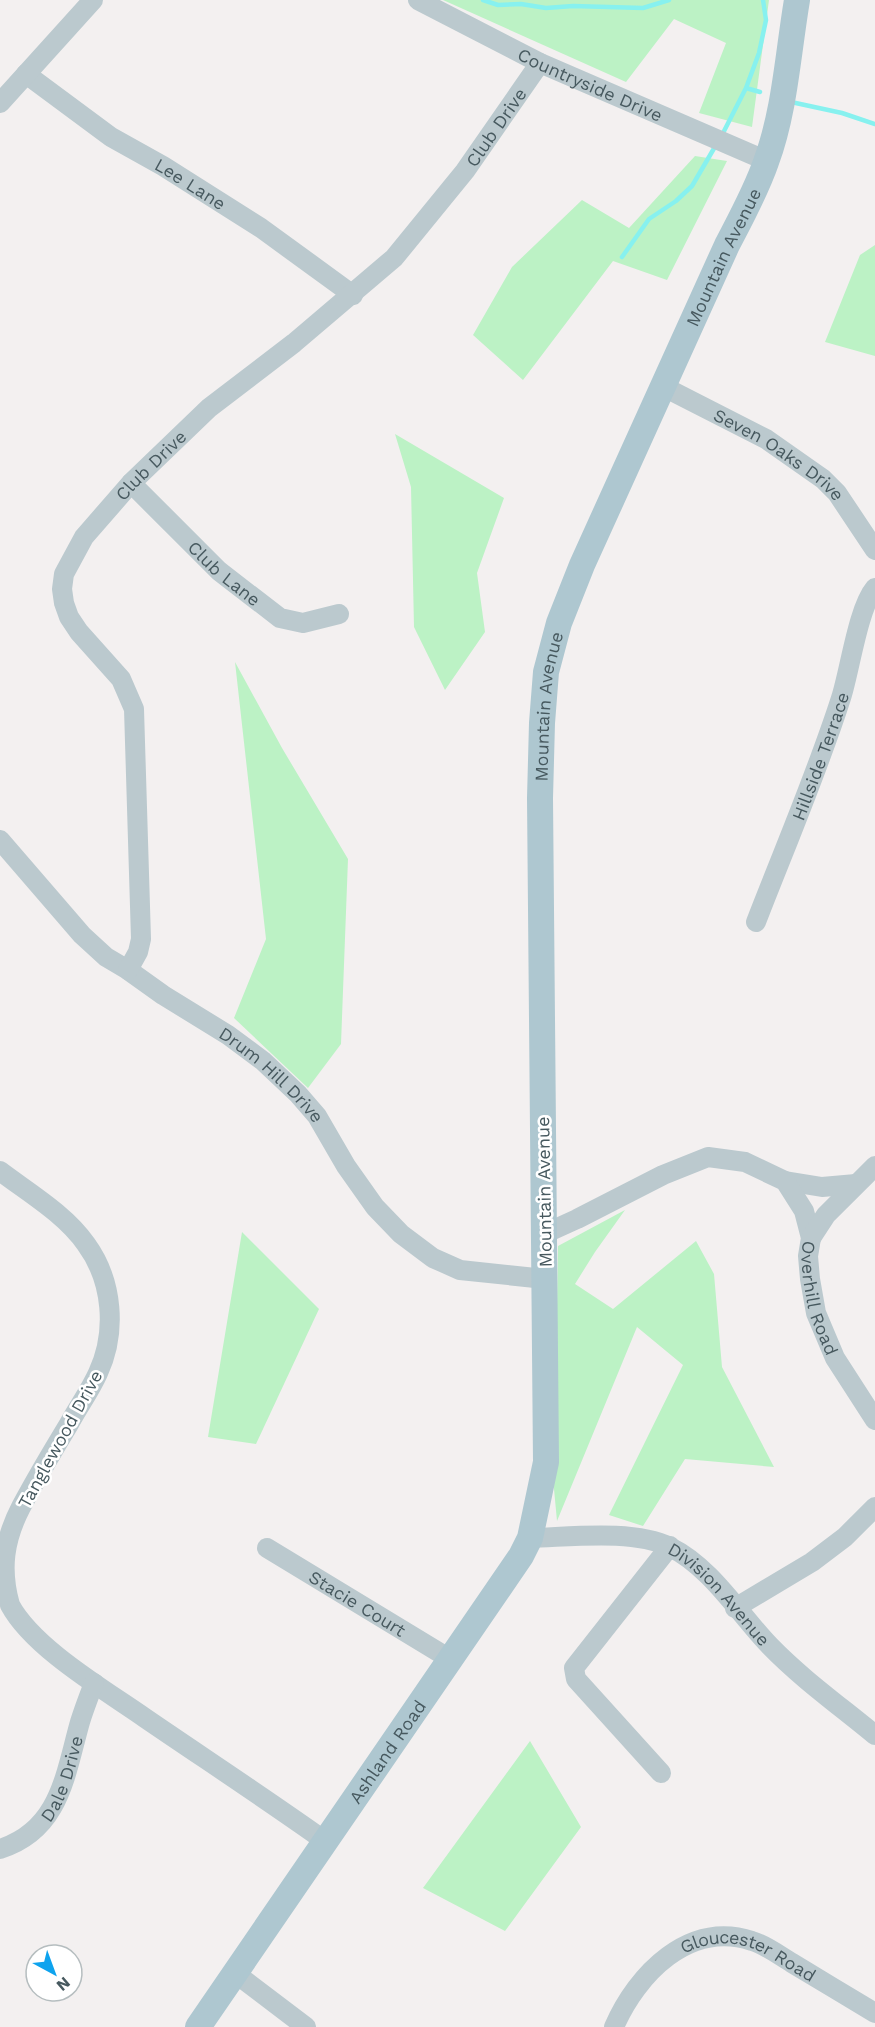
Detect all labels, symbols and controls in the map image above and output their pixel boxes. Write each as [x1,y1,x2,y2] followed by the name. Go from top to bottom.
[514,43,666,125] street label: Countryside Drive
[461,83,530,170] street label: Club Drive
[152,153,230,214] street label: Lee Lane
[681,184,765,330] street label: Mountain Avenue
[710,404,849,504] street label: Seven Oaks Drive
[110,426,190,504] street label: Club Drive
[184,536,265,610] street label: Club Lane
[530,629,567,782] street label: Mountain Avenue
[787,689,853,823] street label: Hillside Terrace
[216,1022,329,1126] street label: Drum Hill Drive
[532,1116,556,1268] street label: Mountain Avenue
[797,1239,843,1358] street label: Overhill Road
[13,1366,107,1512] street label: Tanglewood Drive
[665,1538,775,1650] street label: Division Avenue
[305,1566,410,1641] street label: Stacie Court
[344,1696,430,1807] street label: Ashland Road
[36,1733,86,1825] street label: Dale Drive
[676,1926,820,1986] street label: Gloucester Road
[24,1943,84,2003] north arrow
[53,1973,74,1995] text: N

